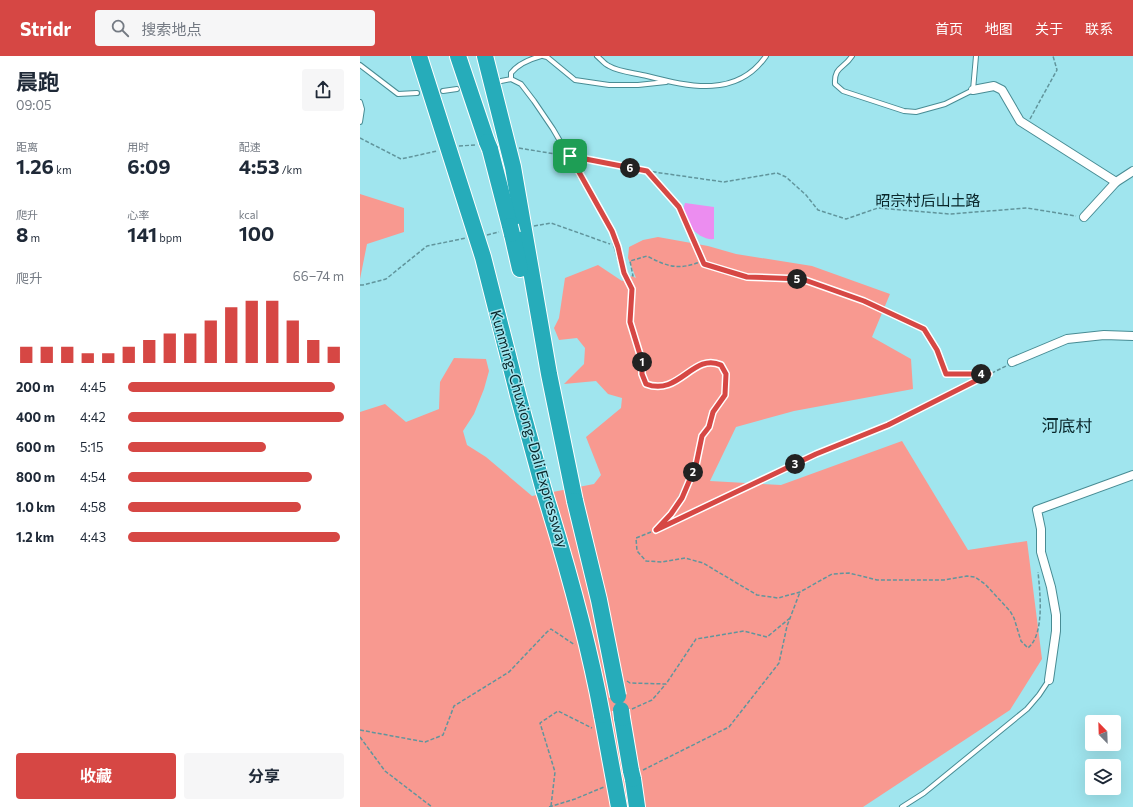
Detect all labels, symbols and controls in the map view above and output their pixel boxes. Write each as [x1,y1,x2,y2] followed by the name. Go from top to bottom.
[95,10,375,46] search box
[20,17,71,40] text: Stridr
[109,17,131,39] icon: search
[141,20,201,38] text: 搜索地点
[935,20,963,37] text: 首页
[985,20,1013,37] text: 地图
[1035,20,1063,37] text: 关于
[1085,20,1113,37] text: 联系
[16,68,60,95] text: 晨跑
[302,69,344,111] button: share
[16,97,51,113] text: 09:05
[553,139,587,173] pin
[16,140,38,153] text: 距离
[127,140,149,153] text: 用时
[239,140,261,153] text: 配速
[559,145,581,167] icon: arrive
[16,154,54,178] text: 1.26
[127,154,171,178] text: 6:09
[239,154,280,178] text: 4:53
[620,158,640,178] pin: 6
[627,161,633,174] text: 6
[54,163,72,176] text: km
[280,163,302,176] text: /km
[875,191,981,209] street label: 昭宗村后山土路
[16,208,38,221] text: 爬升
[127,208,149,221] text: 心率
[239,208,258,221] text: kcal
[239,221,274,245] text: 100
[16,222,28,246] text: 8
[127,222,157,246] text: 141
[28,231,40,244] text: m
[157,231,182,244] text: bpm
[293,268,344,284] text: 66–74 m
[787,269,807,289] pin: 5
[16,270,42,286] text: 爬升
[794,272,800,285] text: 5
[487,308,573,550] street label: Kunming-Chuxiong-Dali Expressway
[632,352,652,372] pin: 1
[640,355,644,368] text: 1
[971,364,991,384] pin: 4
[978,367,984,380] text: 4
[16,379,54,395] text: 200 m
[80,379,106,395] text: 4:45
[16,409,55,425] text: 400 m
[80,409,106,425] text: 4:42
[1042,415,1093,436] district label: 河底村
[16,439,55,455] text: 600 m
[80,439,104,455] text: 5:15
[785,454,805,474] pin: 3
[792,457,798,470] text: 3
[683,462,703,482] pin: 2
[690,465,696,478] text: 2
[16,469,55,485] text: 800 m
[80,469,106,485] text: 4:54
[16,499,55,515] text: 1.0 km
[80,499,106,515] text: 4:58
[16,529,54,545] text: 1.2 km
[80,529,106,545] text: 4:43
[1085,715,1121,751] north arrow
[1085,715,1121,795] map controls
[16,753,176,799] button: 收藏
[184,753,344,799] button: 分享
[1085,759,1121,795] button: layers

